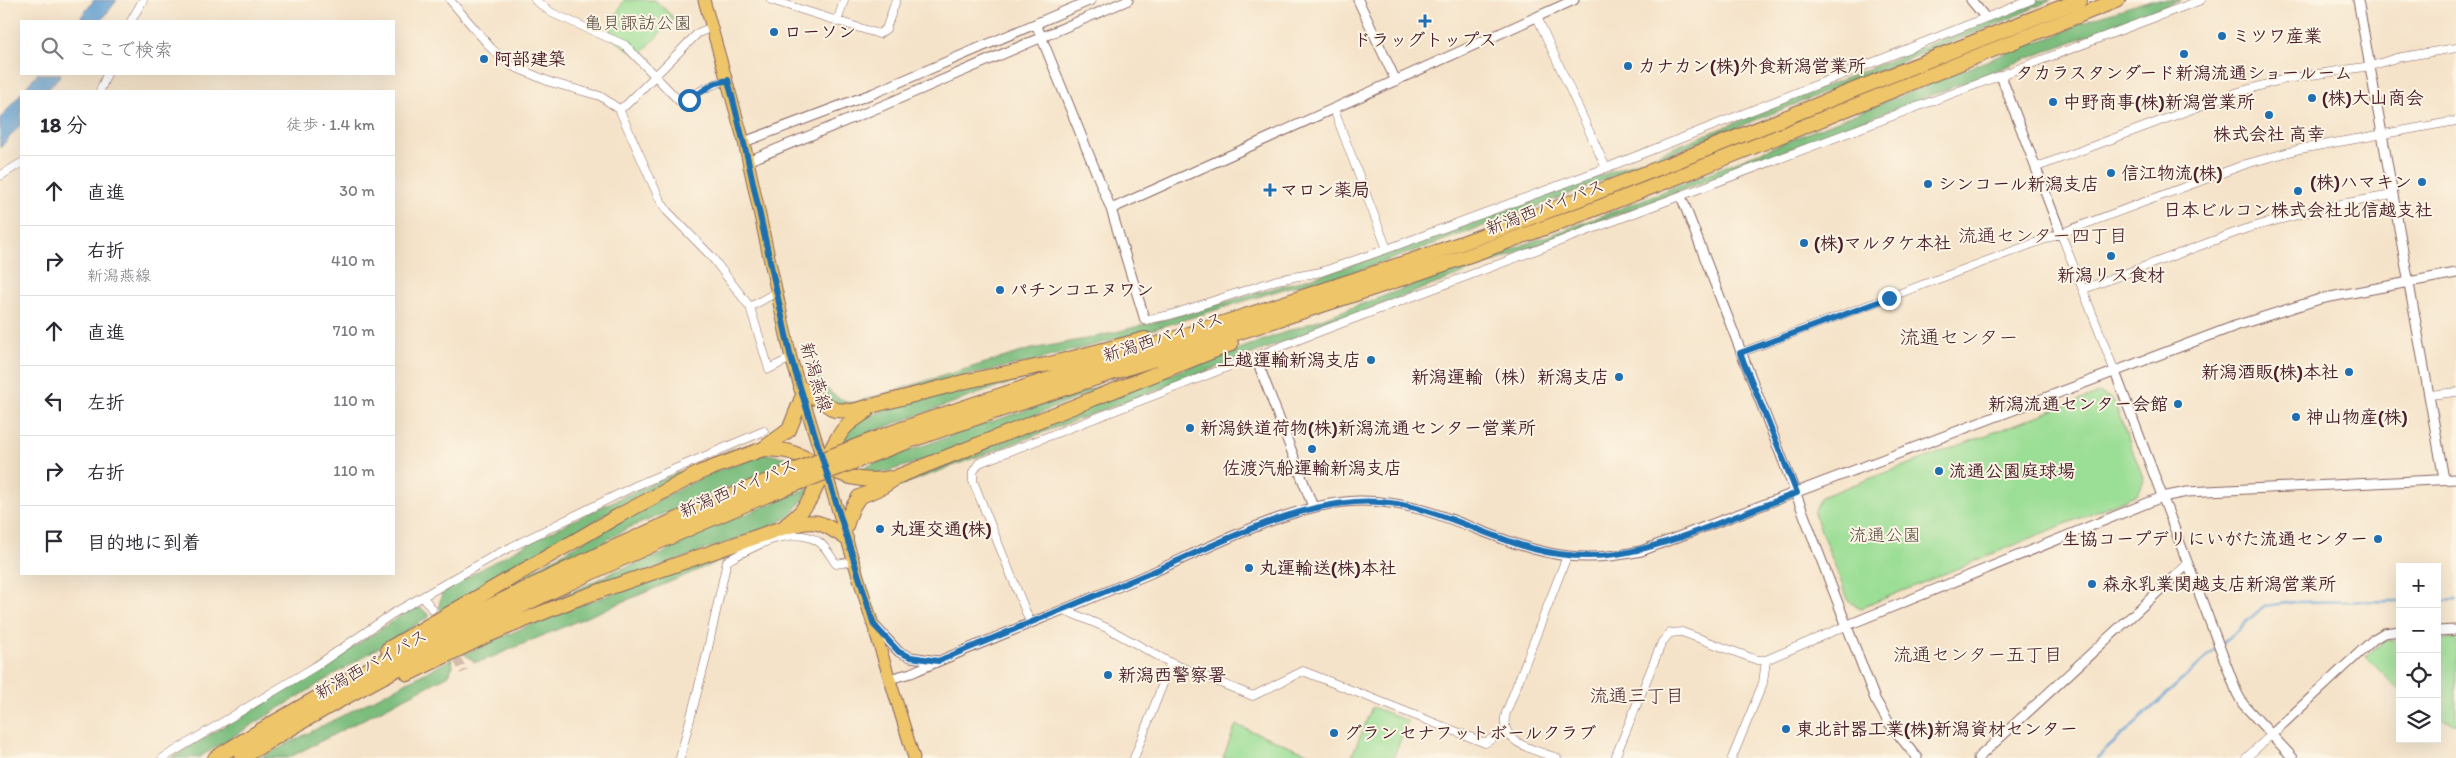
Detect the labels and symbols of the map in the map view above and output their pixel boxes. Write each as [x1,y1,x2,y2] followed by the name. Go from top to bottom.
[584,12,692,34] park label: 亀貝諏訪公園
[1419,15,1431,27] marker: ドラッグトップス
[784,21,856,43] place label: ローソン
[2232,25,2322,47] place label: ミツワ産業
[768,26,780,38] marker: ローソン
[1353,29,1497,51] place label: ドラッグトップス
[2216,30,2228,42] marker: ミツワ産業
[494,48,566,70] place label: 阿部建築
[2178,48,2190,60] marker: タカラスタンダード新潟流通ショールーム
[478,53,490,65] marker: 阿部建築
[1638,55,1866,77] place label: カナカン(株)外食新潟営業所
[1622,60,1634,72] marker: カナカン(株)外食新潟営業所
[2016,62,2352,84] place label: タカラスタンダード新潟流通ショールーム
[2322,87,2424,109] place label: (株)大山商会
[678,89,701,112] route start
[2063,91,2255,113] place label: 中野商事(株)新潟営業所
[2306,92,2318,104] marker: (株)大山商会
[2047,96,2059,108] marker: 中野商事(株)新潟営業所
[2263,109,2275,121] marker: 株式会社 高幸
[2213,123,2325,145] place label: 株式会社 高幸
[2121,162,2223,184] place label: 信江物流(株)
[2105,167,2117,179] marker: 信江物流(株)
[2310,171,2412,193] place label: (株)ハマキン
[1938,173,2099,195] place label: シンコール新潟支店
[1482,174,1608,240] street label: 新潟西バイパス
[2416,176,2428,188] marker: (株)ハマキン
[1922,178,1934,190] marker: シンコール新潟支店
[1280,179,1370,201] place label: マロン薬局
[1264,184,1276,196] marker: マロン薬局
[2292,185,2304,197] marker: 日本ビルコン株式会社北信越支社
[2163,199,2433,221] place label: 日本ビルコン株式会社北信越支社
[1958,224,2128,247] district label: 流通センター四丁目
[1814,232,1951,254] place label: (株)マルタケ本社
[1798,237,1810,249] marker: (株)マルタケ本社
[2105,250,2117,262] marker: 新潟リス食材
[2057,264,2165,286] place label: 新潟リス食材
[1010,279,1154,301] place label: パチンコエヌワン
[994,284,1006,296] marker: パチンコエヌワン
[1878,287,1901,310] route end
[1100,307,1226,367] street label: 新潟西バイパス
[1899,325,2019,349] district label: 流通センター
[796,339,836,415] street label: 新潟燕線
[1217,349,1361,371] place label: 上越運輸新潟支店
[1365,354,1377,366] marker: 上越運輸新潟支店
[2201,361,2339,383] place label: 新潟酒販(株)本社
[1411,366,1609,388] place label: 新潟運輸（株）新潟支店
[2343,366,2355,378] marker: 新潟酒販(株)本社
[1613,371,1625,383] marker: 新潟運輸（株）新潟支店
[1988,393,2168,415] place label: 新潟流通センター会館
[2172,398,2184,410] marker: 新潟流通センター会館
[2306,406,2408,428] place label: 神山物産(株)
[2290,411,2302,423] marker: 神山物産(株)
[1200,417,1536,439] place label: 新潟鉄道荷物(株)新潟流通センター営業所
[1184,422,1196,434] marker: 新潟鉄道荷物(株)新潟流通センター営業所
[1306,443,1318,455] marker: 佐渡汽船運輸新潟支店
[676,453,800,523] street label: 新潟西バイパス
[1222,457,1402,479] place label: 佐渡汽船運輸新潟支店
[1949,460,2075,482] place label: 流通公園庭球場
[1933,465,1945,477] marker: 流通公園庭球場
[890,518,992,540] place label: 丸運交通(株)
[874,523,886,535] marker: 丸運交通(株)
[1849,524,1921,546] park label: 流通公園
[2062,528,2368,550] place label: 生協コープデリにいがた流通センター
[2372,533,2384,545] marker: 生協コープデリにいがた流通センター
[1259,557,1397,579] place label: 丸運輸送(株)本社
[1243,562,1255,574] marker: 丸運輸送(株)本社
[2102,573,2336,595] place label: 森永乳業関越支店新潟営業所
[2086,578,2098,590] marker: 森永乳業関越支店新潟営業所
[311,624,431,704] street label: 新潟西バイパス
[1893,643,2063,666] district label: 流通センター五丁目
[1118,664,1226,686] place label: 新潟西警察署
[1102,669,1114,681] marker: 新潟西警察署
[1589,684,1685,707] district label: 流通三丁目
[1796,718,2078,740] place label: 東北計器工業(株)新潟資材センター
[1344,722,1596,744] place label: グランセナフットボールクラブ
[1780,723,1792,735] marker: 東北計器工業(株)新潟資材センター
[1328,727,1340,739] marker: グランセナフットボールクラブ

